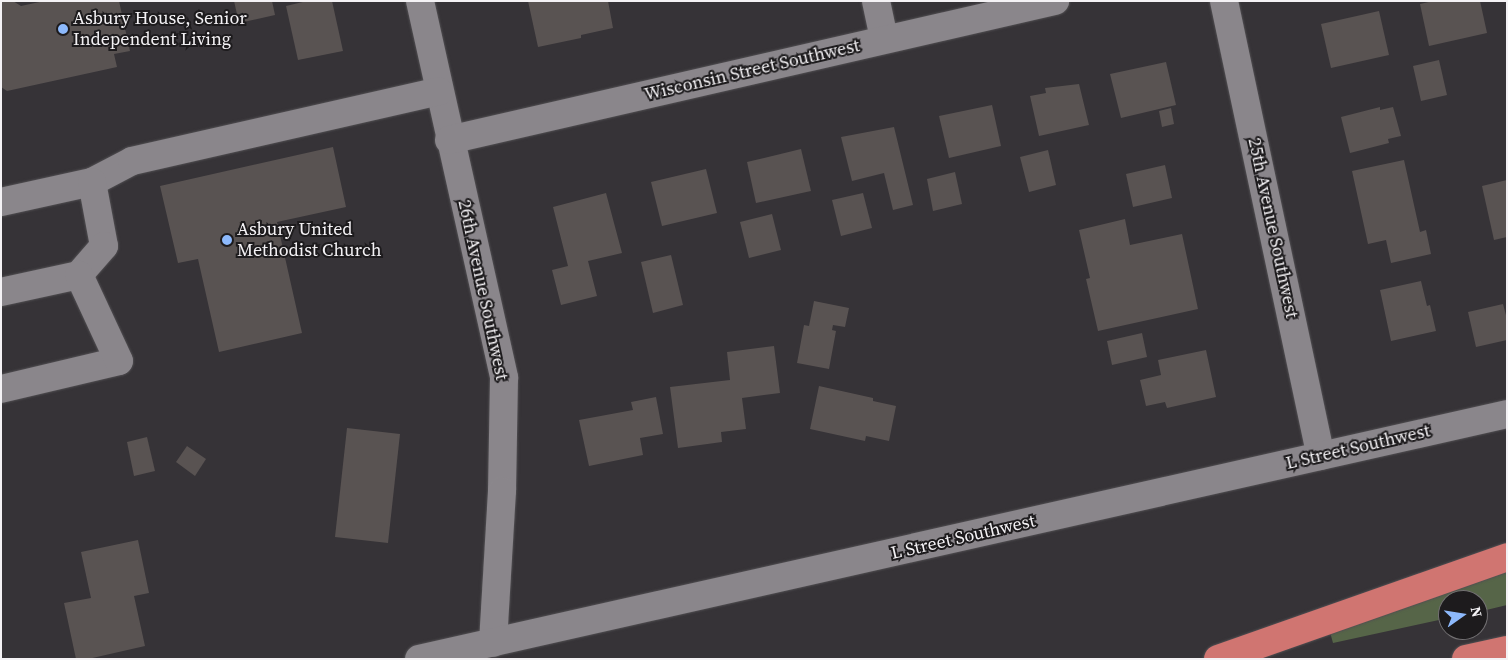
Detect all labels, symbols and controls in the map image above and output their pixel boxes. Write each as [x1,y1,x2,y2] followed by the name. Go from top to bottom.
[73,8,247,50] place label: Asbury House, Senior Independent Living
[57,23,69,35] marker: Asbury House, Senior Independent Living
[642,35,862,105] street label: Wisconsin Street Southwest
[1243,136,1303,320] street label: 25th Avenue Southwest
[453,198,513,382] street label: 26th Avenue Southwest
[237,219,381,262] place label: Asbury United Methodist Church
[221,234,233,246] marker: Asbury United Methodist Church
[1284,420,1432,474] street label: L Street Southwest
[889,510,1037,564] street label: L Street Southwest
[1438,590,1488,640] north arrow
[1466,605,1488,619] text: N

